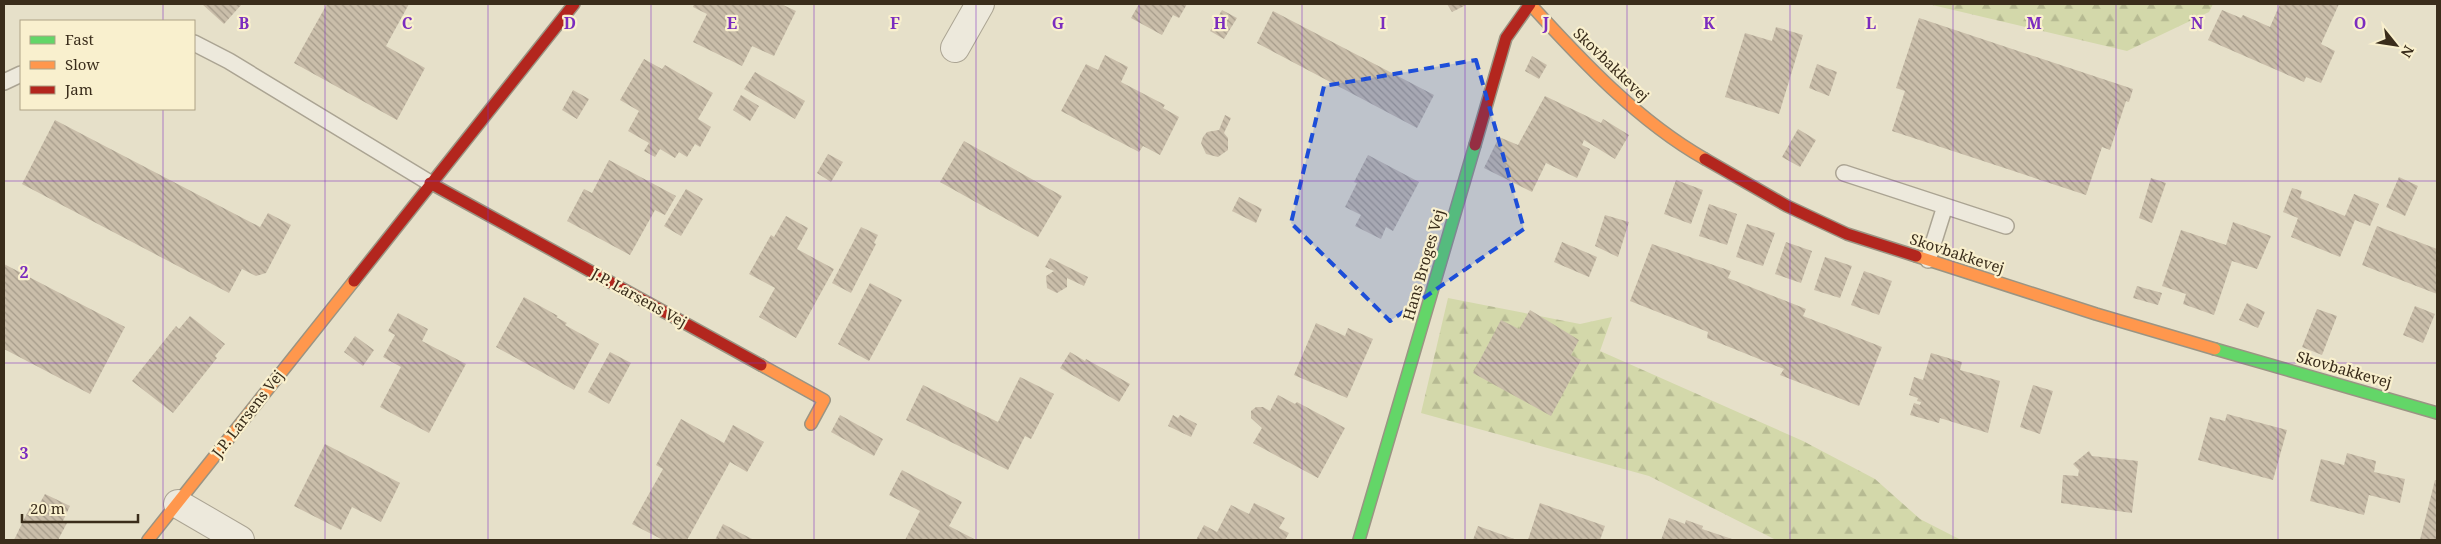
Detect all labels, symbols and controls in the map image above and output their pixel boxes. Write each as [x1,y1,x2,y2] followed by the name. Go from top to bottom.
[239,12,250,34] text: B
[402,12,413,34] text: C
[564,12,576,34] text: D
[727,12,737,34] text: E
[890,12,900,34] text: F
[1052,12,1064,34] text: G
[1213,12,1227,34] text: H
[1380,12,1386,34] text: I
[1542,12,1550,34] text: J
[1703,12,1715,34] text: K
[1866,12,1876,34] text: L
[2026,12,2042,34] text: M
[2191,12,2204,34] text: N
[2354,12,2366,34] text: O
[20,20,195,110] legend
[2371,20,2421,70] north arrow
[1569,23,1654,106] street label: Skovbakkevej
[65,29,94,49] text: Fast
[2397,42,2419,61] text: N
[65,54,99,74] text: Slow
[64,79,93,99] text: Jam
[1398,207,1448,323] street label: Hans Broges Vej
[1908,228,2007,278] street label: Skovbakkevej
[19,261,29,283] text: 2
[588,262,691,332] street label: J.P. Larsens Vej
[2294,346,2394,392] street label: Skovbakkevej
[206,366,288,462] street label: J.P. Larsens Vej
[19,442,29,464] text: 3
[22,492,139,524] scale bar
[30,498,65,518] text: 20 m

